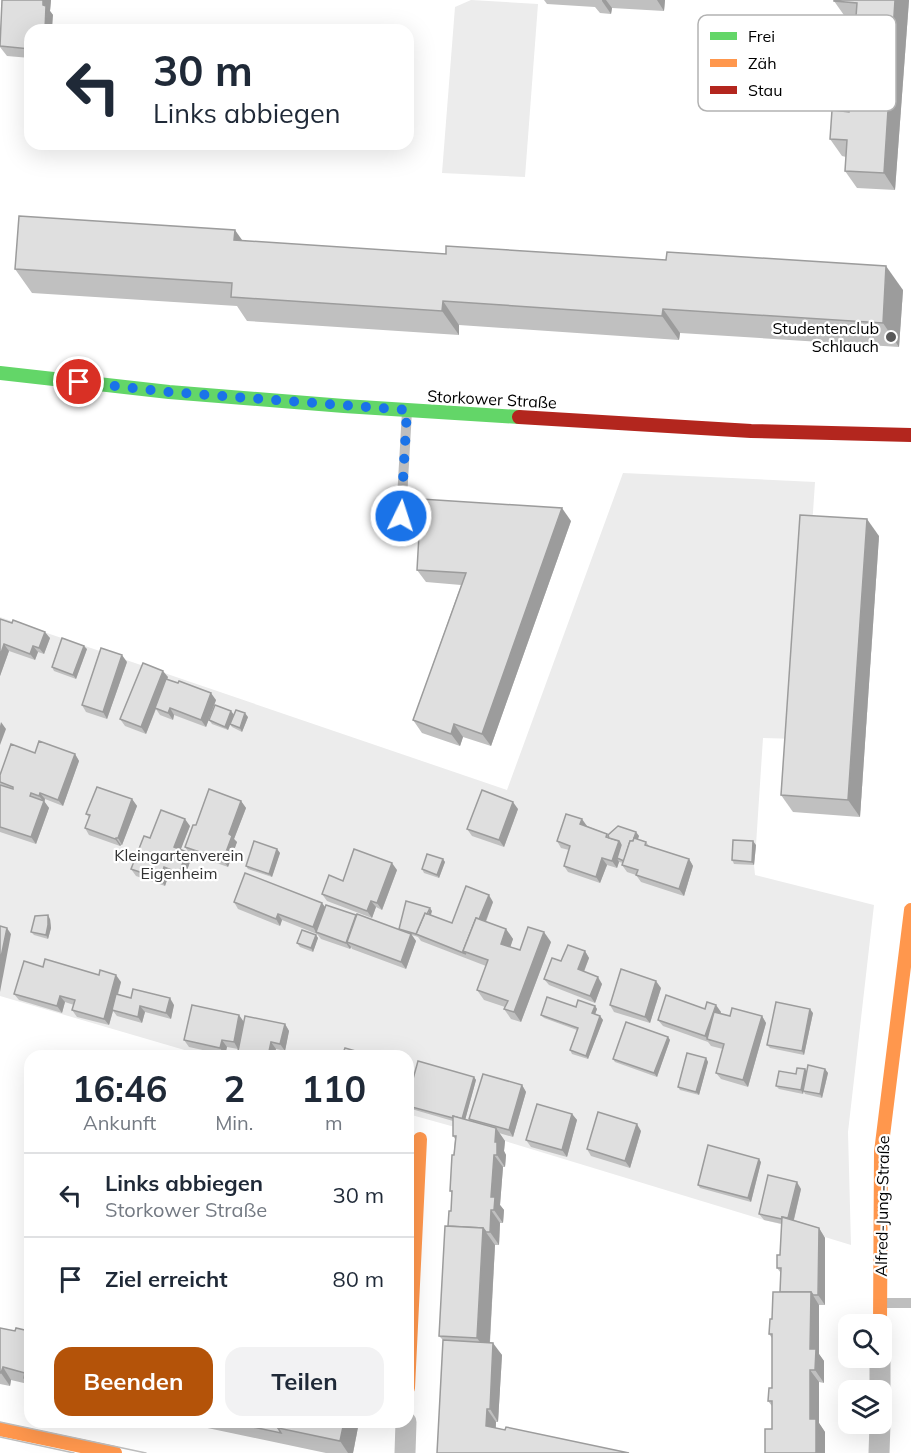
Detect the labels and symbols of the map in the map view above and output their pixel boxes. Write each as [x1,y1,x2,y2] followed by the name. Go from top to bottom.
[698,15,896,111] legend
[748,26,775,46] text: Frei
[748,53,777,73] text: Zäh
[748,80,782,100] text: Stau
[772,318,879,356] place label: Studentenclub Schlauch
[884,330,898,344] marker: Studentenclub Schlauch
[53,356,104,407] pin
[427,386,557,412] street label: Storkower Straße
[369,484,433,548] position arrow
[114,845,244,883] park label: Kleingartenverein Eigenheim
[871,1135,893,1277] street label: Alfred-Jung-Straße

